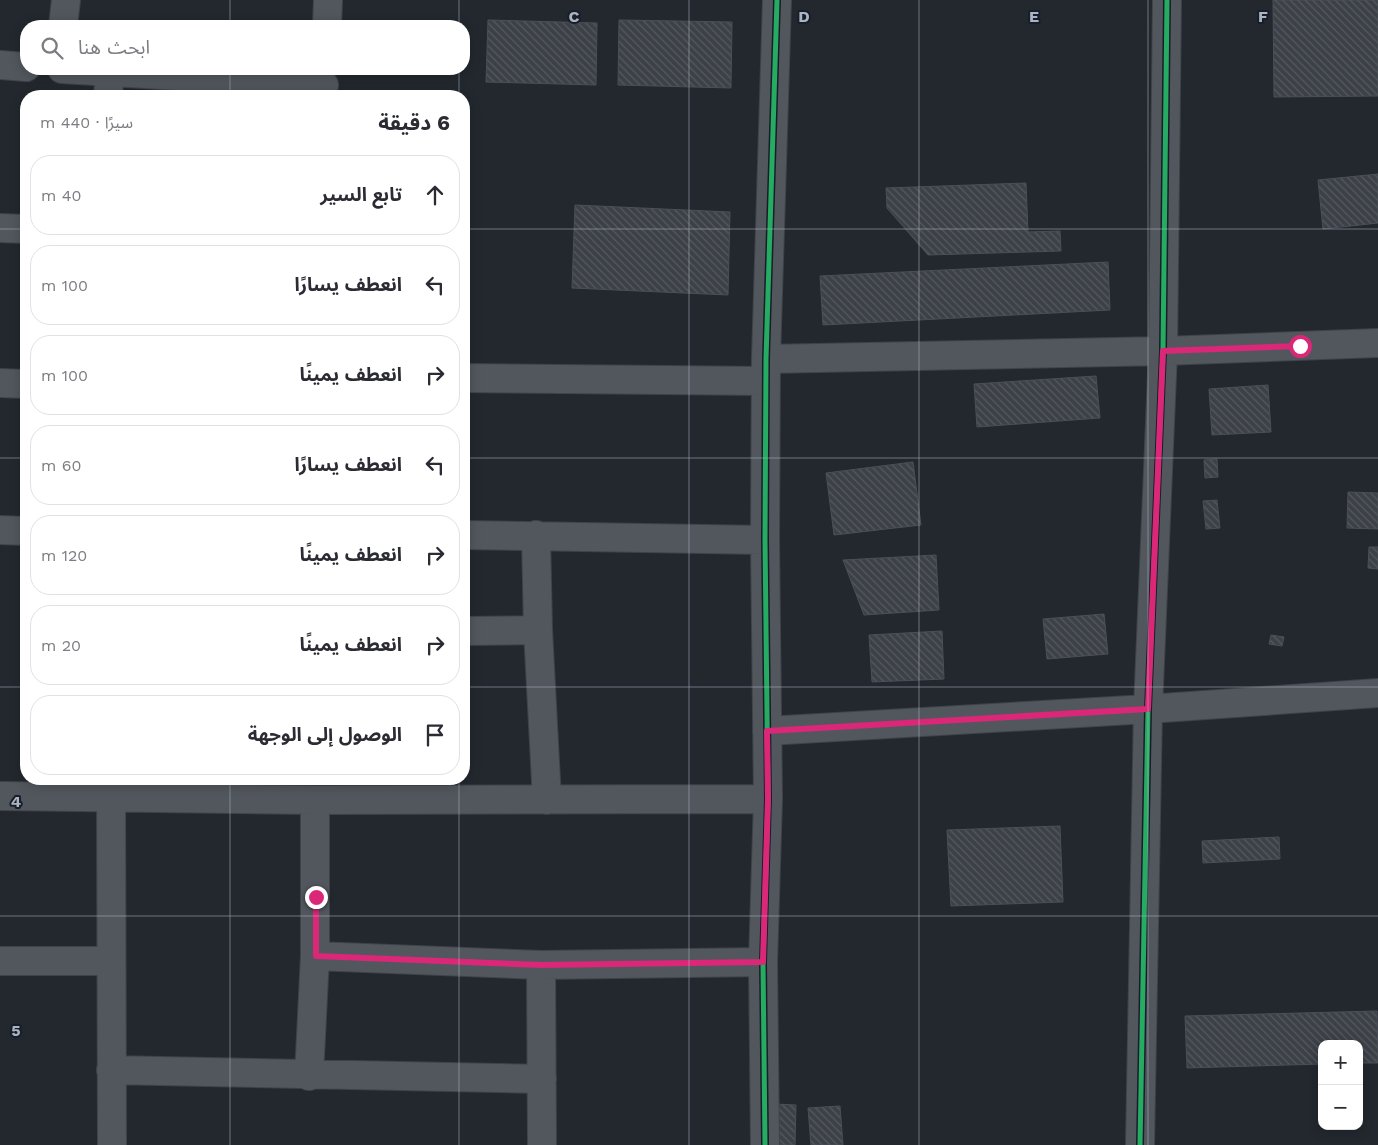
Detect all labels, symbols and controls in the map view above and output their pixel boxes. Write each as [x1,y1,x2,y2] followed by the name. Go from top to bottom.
[569,7,580,26] text: C
[798,7,810,26] text: D
[1029,7,1039,26] text: E
[1258,7,1268,26] text: F
[20,20,470,75] search box
[38,34,66,62] icon: search
[78,36,150,59] text: ابحث هنا
[378,110,450,135] text: 6 دقيقة
[40,113,133,132] text: سيرًا · 440 m
[421,181,449,209] icon: ahead
[320,183,402,206] text: تابع السير
[41,186,81,205] text: 40 m
[421,271,449,299] icon: left
[294,273,402,296] text: انعطف يسارًا
[41,276,88,295] text: 100 m
[1289,335,1312,358] route start
[421,361,449,389] icon: right
[299,363,402,386] text: انعطف يمينًا
[41,366,88,385] text: 100 m
[421,451,449,479] icon: left
[294,453,402,476] text: انعطف يسارًا
[41,456,81,475] text: 60 m
[421,541,449,569] icon: right
[299,543,402,566] text: انعطف يمينًا
[41,546,87,565] text: 120 m
[421,631,449,659] icon: right
[299,633,402,656] text: انعطف يمينًا
[41,636,81,655] text: 20 m
[421,721,449,749] icon: arrive
[248,723,402,746] text: الوصول إلى الوجهة
[11,792,21,811] text: 4
[305,886,328,909] route end
[11,1021,21,1040] text: 5
[1318,1040,1363,1130] map controls
[1318,1040,1363,1085] button: +
[1318,1085,1363,1130] button: −

